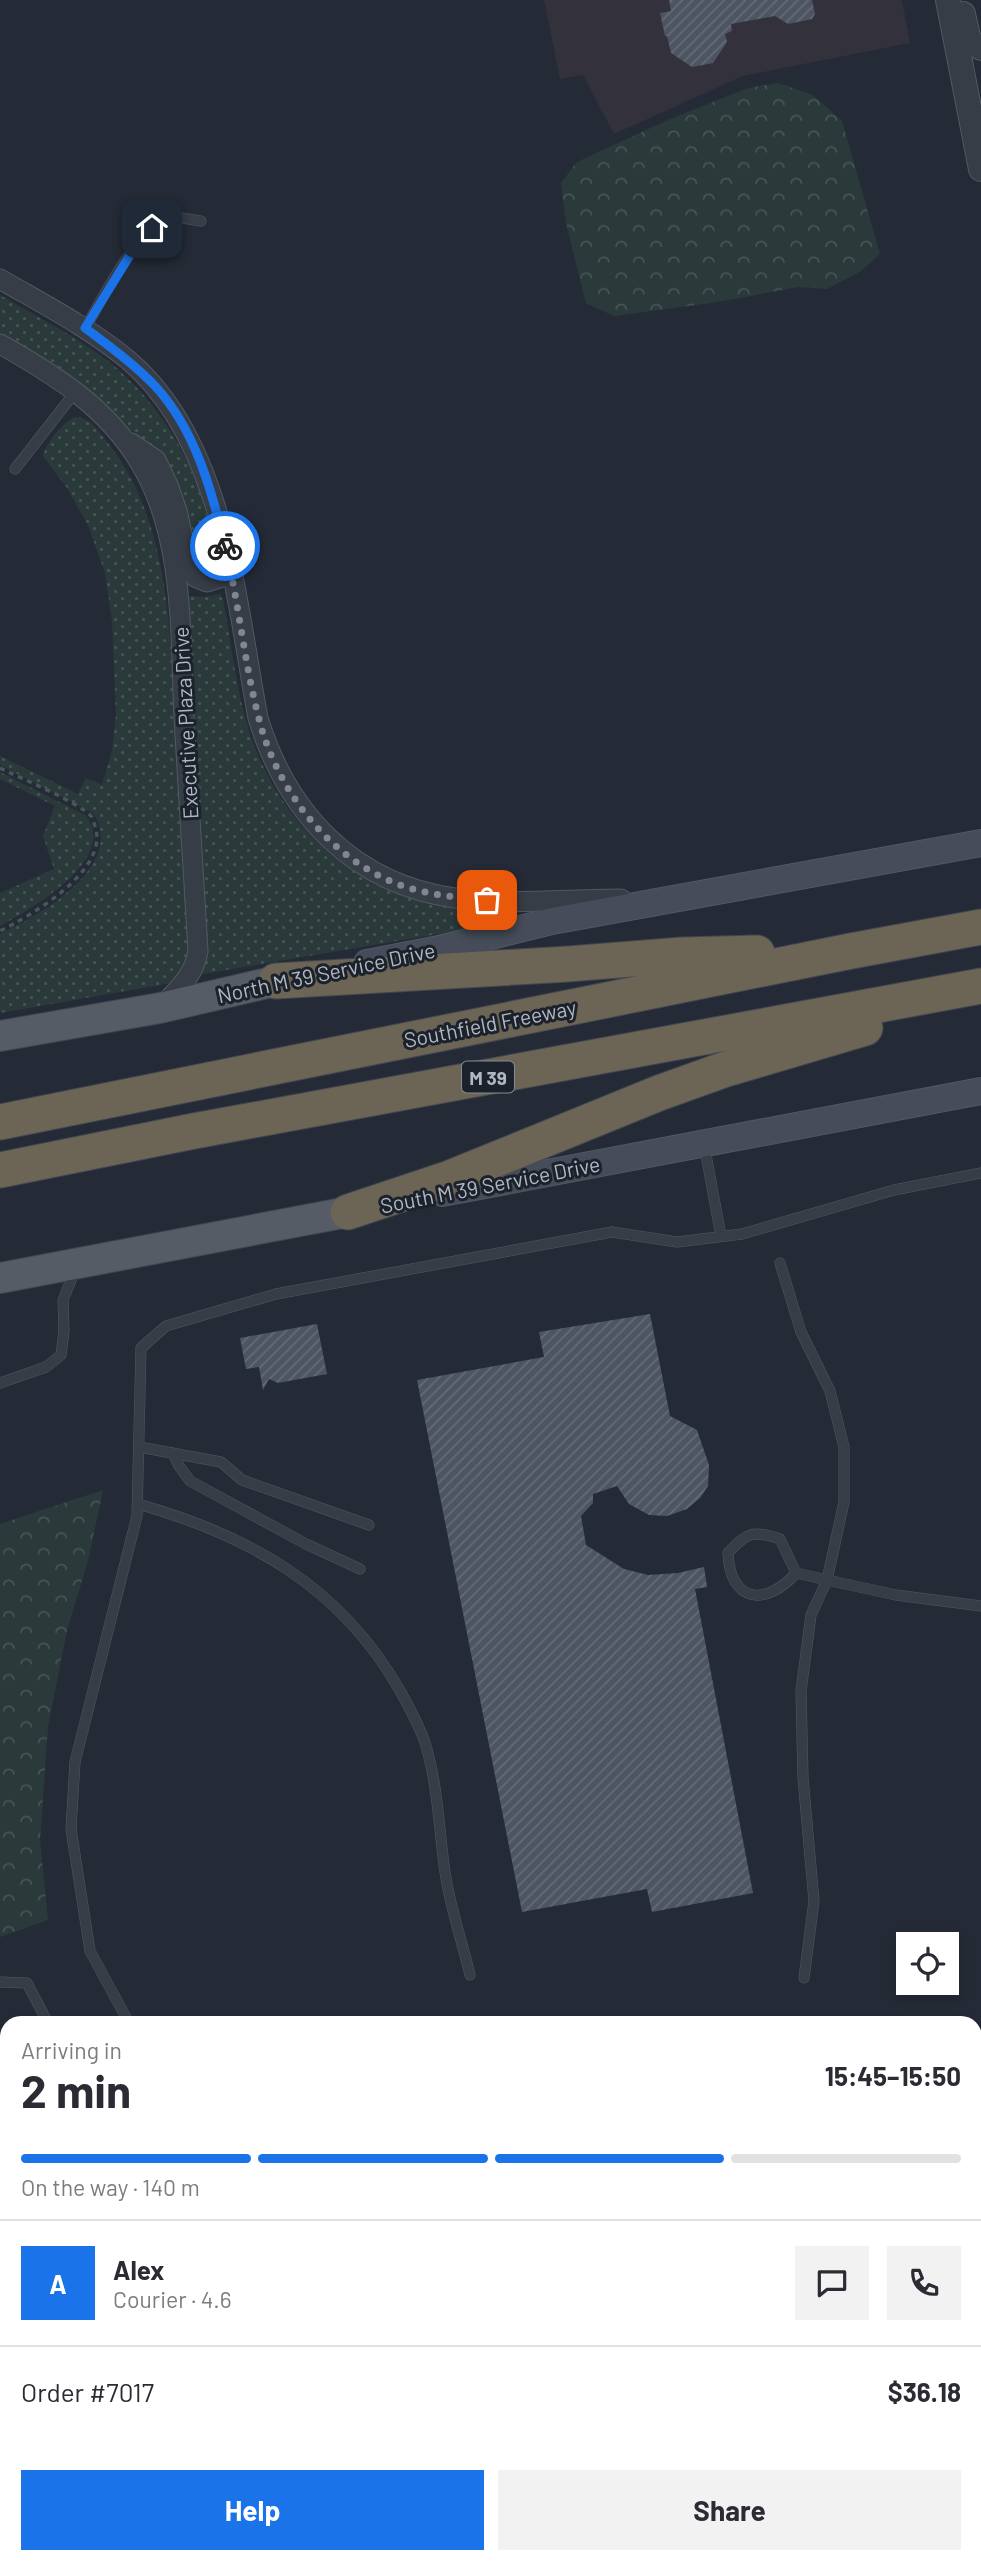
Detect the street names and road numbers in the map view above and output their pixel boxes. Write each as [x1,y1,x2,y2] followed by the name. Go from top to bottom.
[167,626,203,820] street label: Executive Plaza Drive
[215,937,437,1007] street label: North M 39 Service Drive
[402,994,579,1052] street label: Southfield Freeway
[462,1062,514,1092] road number: M 39
[378,1150,602,1218] street label: South M 39 Service Drive

